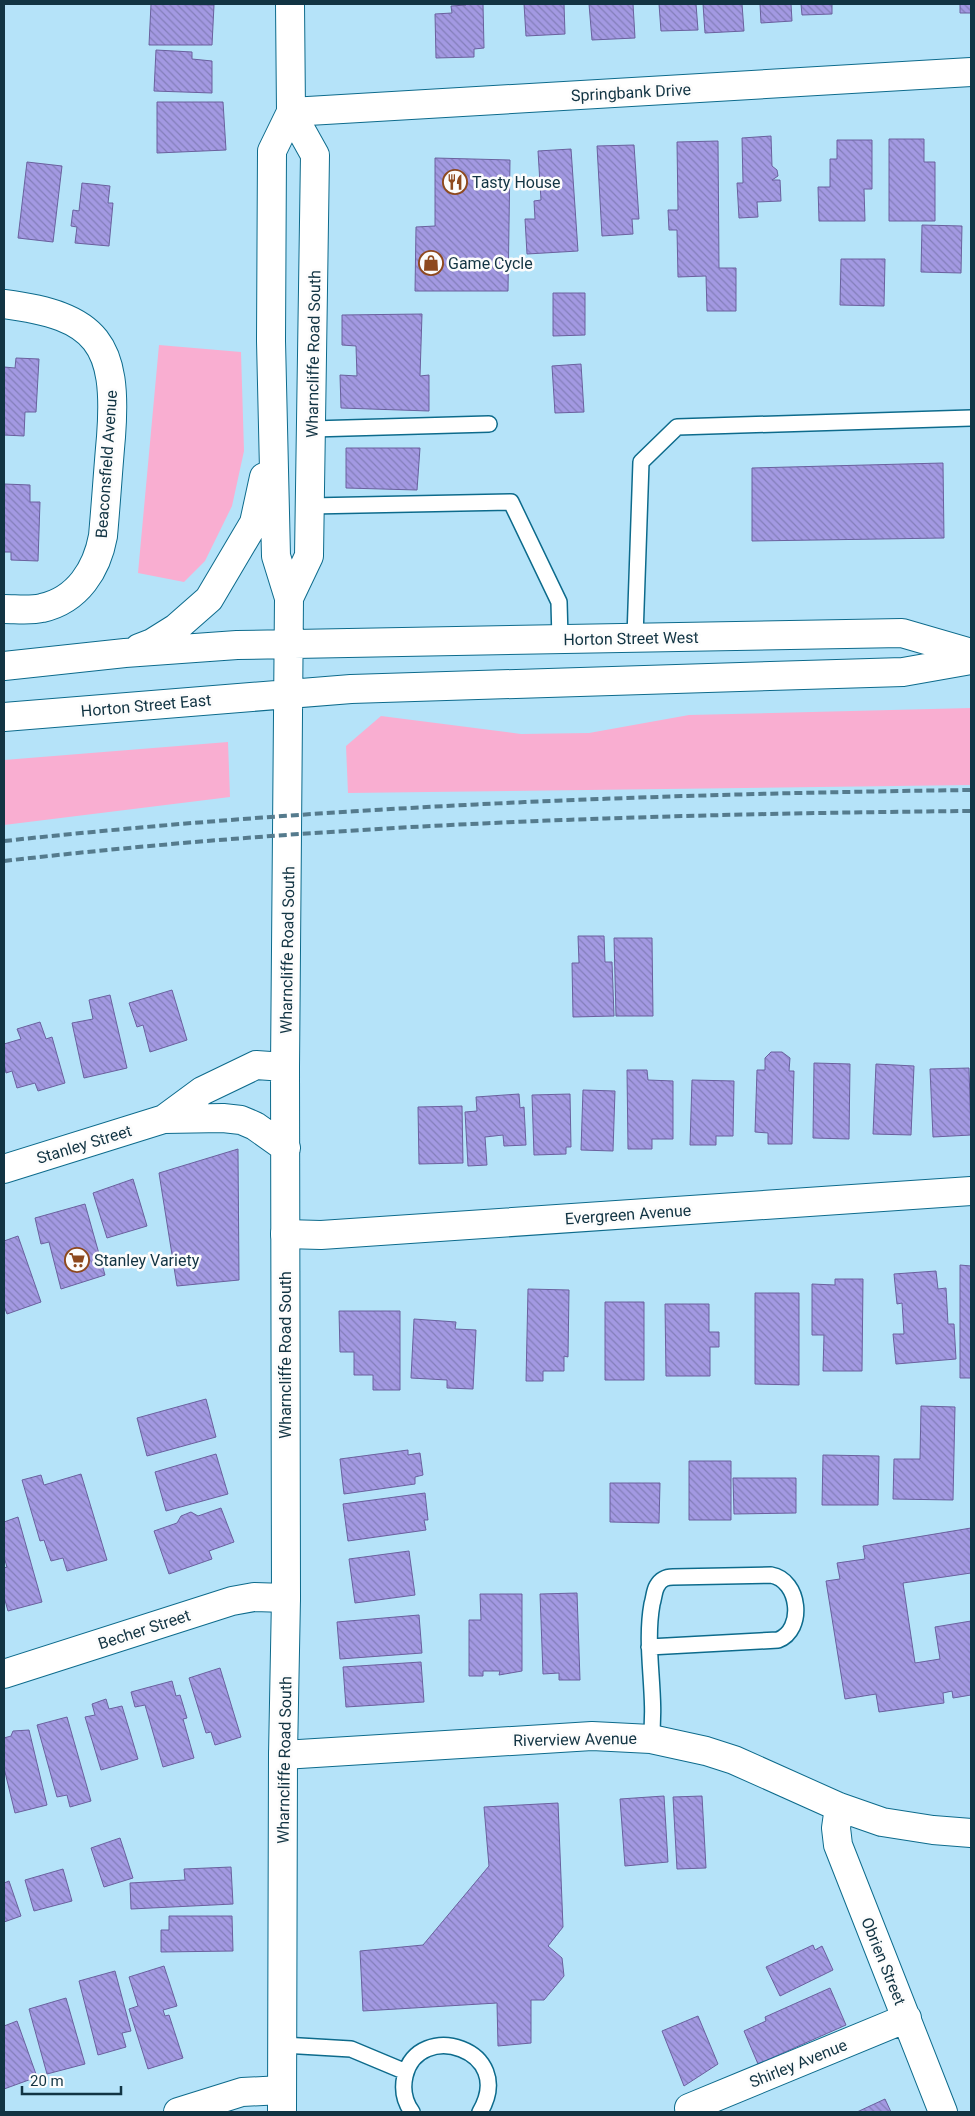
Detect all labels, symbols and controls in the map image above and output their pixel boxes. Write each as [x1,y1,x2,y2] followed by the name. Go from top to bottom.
[571,80,692,105] street label: Springbank Drive
[442,169,468,195] restaurant icon: Tasty House
[472,173,561,192] place label: Tasty House
[418,250,444,276] shop icon: Game Cycle
[448,254,533,273] place label: Game Cycle
[303,270,324,438] street label: Wharncliffe Road South
[92,389,121,539] street label: Beaconsfield Avenue
[563,628,699,649] street label: Horton Street West
[80,690,212,721] street label: Horton Street East
[277,866,298,1034] street label: Wharncliffe Road South
[34,1121,134,1168] street label: Stanley Street
[564,1201,692,1228] street label: Evergreen Avenue
[64,1247,90,1273] supermarket icon: Stanley Variety
[94,1251,200,1270] place label: Stanley Variety
[276,1271,295,1439] street label: Wharncliffe Road South
[96,1606,193,1653] street label: Becher Street
[274,1676,295,1844] street label: Wharncliffe Road South
[513,1729,637,1750] street label: Riverview Avenue
[857,1915,910,2008] street label: Obrien Street
[747,2035,850,2092] street label: Shirley Avenue
[22,2064,121,2096] scale bar
[30,2072,64,2090] text: 20 m

